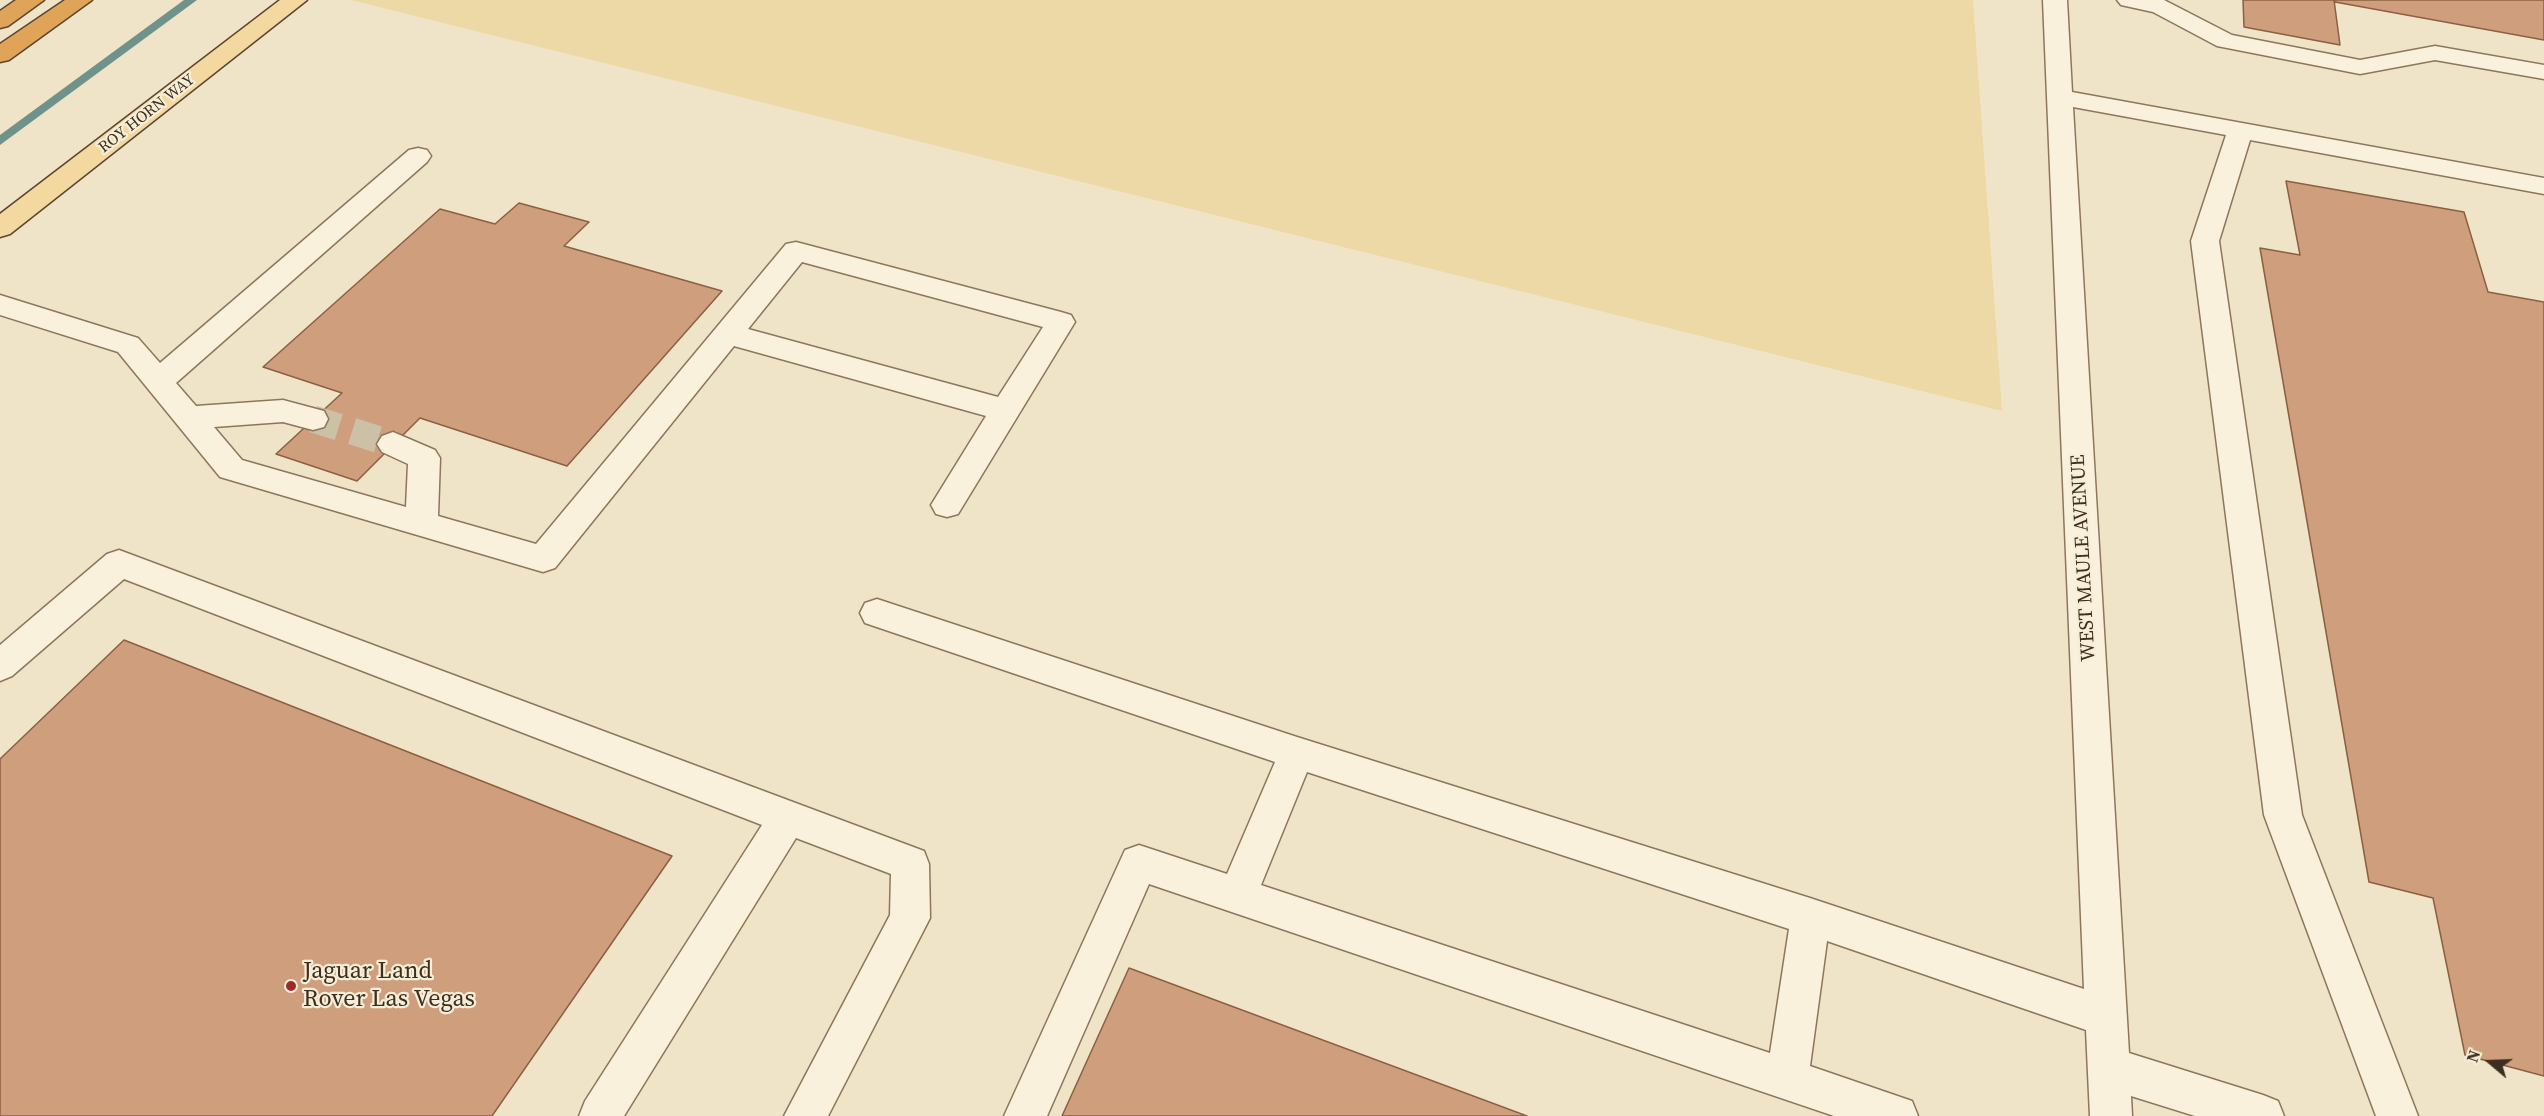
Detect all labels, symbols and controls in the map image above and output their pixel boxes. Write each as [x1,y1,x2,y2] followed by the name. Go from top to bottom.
[95,71,199,157] street label: ROY HORN WAY
[2067,454,2101,662] street label: WEST MAULE AVENUE
[303,958,475,1014] place label: Jaguar Land Rover Las Vegas
[284,979,298,993] marker: Jaguar Land Rover Las Vegas
[2460,1032,2520,1092] north arrow
[2461,1047,2485,1065] text: N

